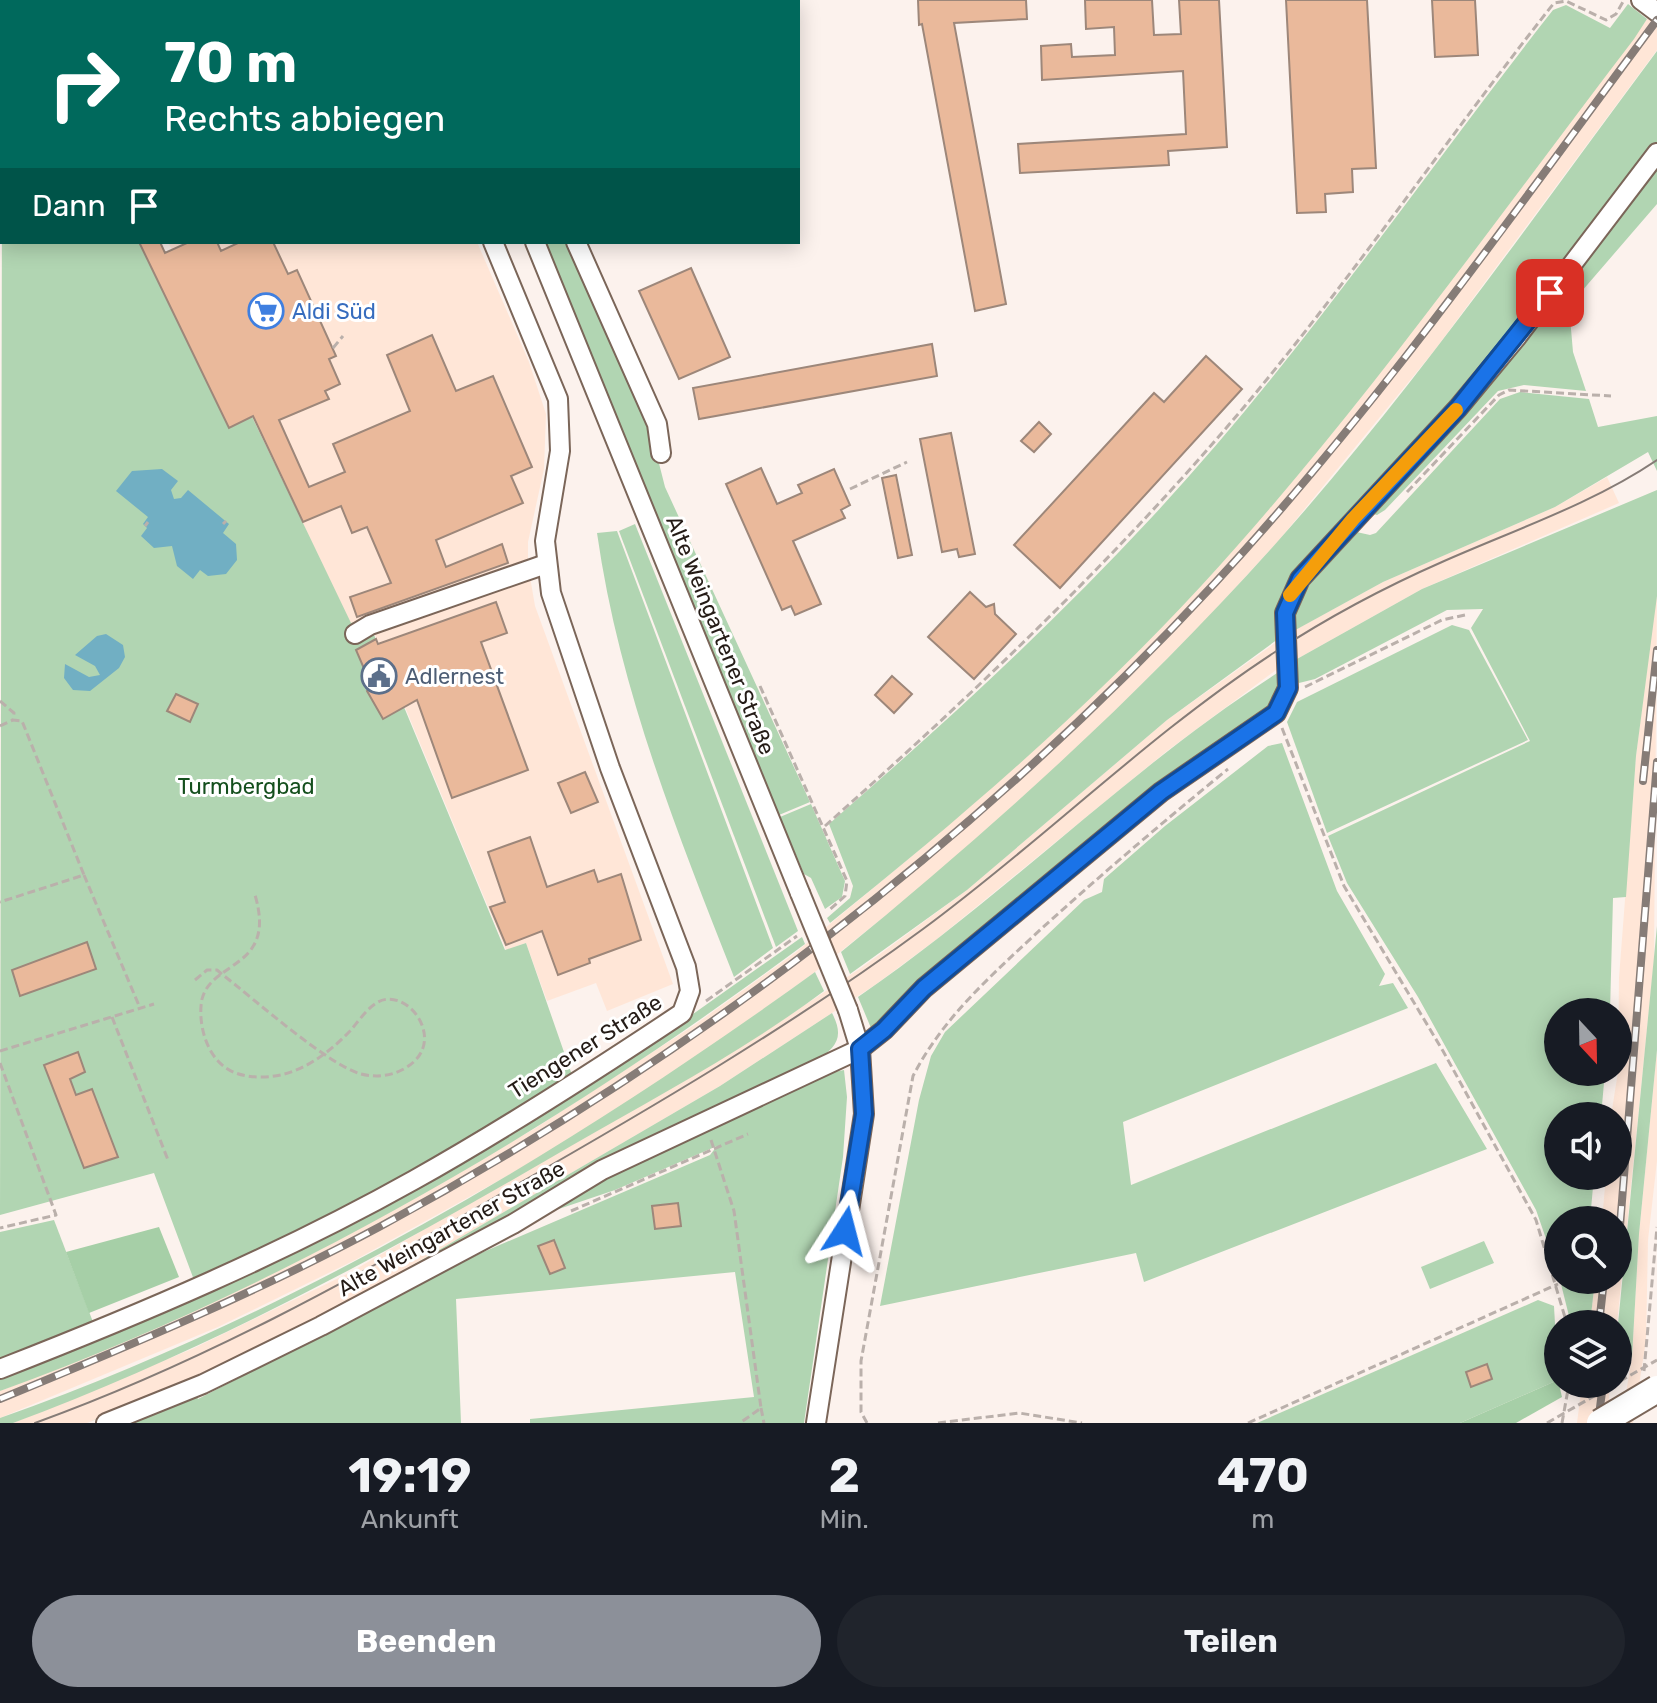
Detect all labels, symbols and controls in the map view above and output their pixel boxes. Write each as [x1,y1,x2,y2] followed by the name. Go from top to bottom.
[164,30,297,96] text: 70 m
[32,32,136,136] icon: right
[164,97,445,140] text: Rechts abbiegen
[122,184,166,228] icon: arrive
[32,188,106,224] text: Dann
[1516,259,1584,327] pin
[1528,271,1572,315] icon: arrive
[247,292,285,330] supermarket icon: Aldi Süd
[292,298,376,325] place label: Aldi Süd
[660,512,781,759] street label: Alte Weingartener Straße
[360,657,398,695] public building icon: Adlernest
[405,663,505,690] place label: Adlernest
[177,773,315,800] park label: Turmbergbad
[504,988,667,1104] street label: Tiengener Straße
[1544,998,1632,1086] north arrow
[1544,998,1632,1398] map controls
[1544,1102,1632,1190] button: sound
[333,1155,570,1302] street label: Alte Weingartener Straße
[803,1189,887,1273] position arrow
[1544,1206,1632,1294] button: search
[1544,1310,1632,1398] button: layers
[348,1447,471,1504] text: 19:19
[829,1447,860,1504] text: 2
[1217,1447,1309,1504] text: 470
[361,1504,459,1535] text: Ankunft
[820,1504,869,1535] text: Min.
[1251,1504,1274,1535] text: m
[32,1595,821,1687] button: Beenden
[837,1595,1625,1687] button: Teilen

